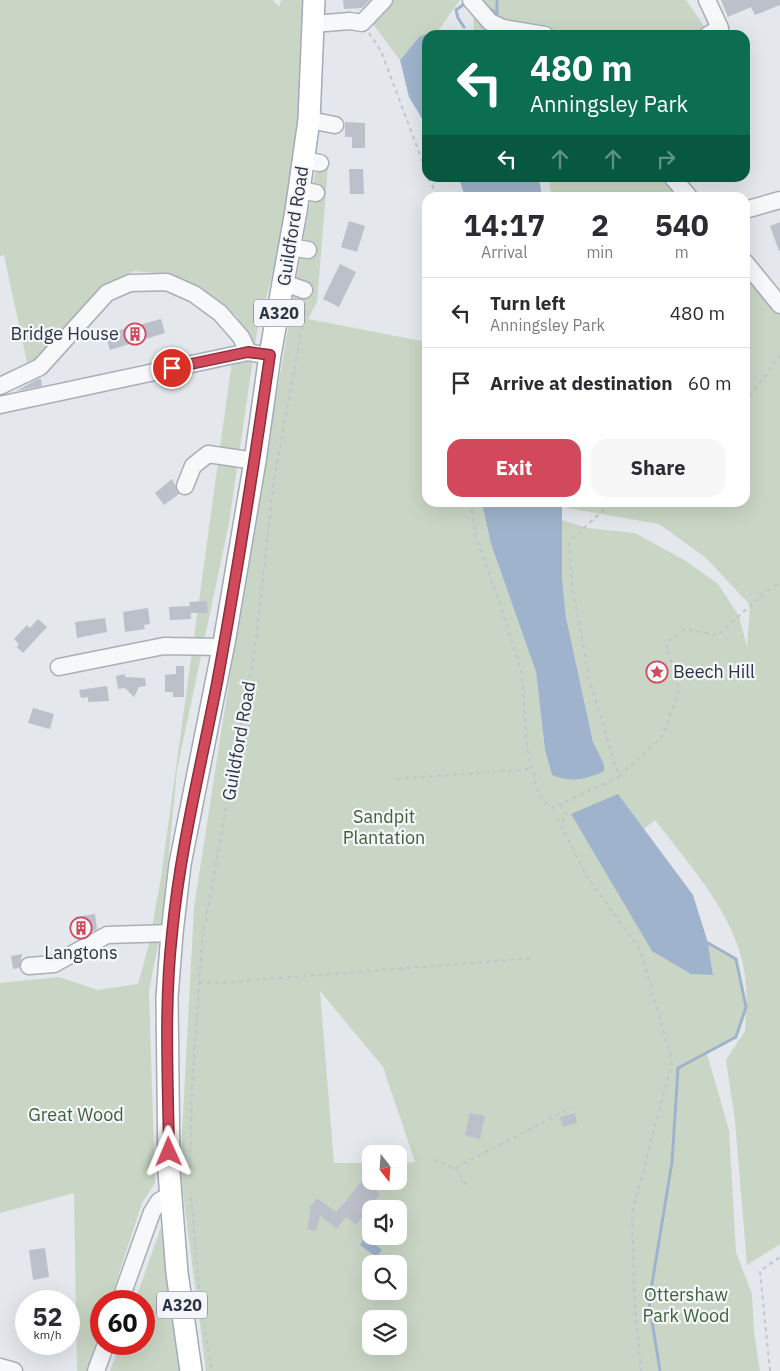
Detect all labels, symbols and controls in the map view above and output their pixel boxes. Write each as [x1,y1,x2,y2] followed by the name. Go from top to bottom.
[530,45,633,91] text: 480 m
[447,50,512,115] icon: left
[530,89,688,118] text: Anningsley Park
[493,145,521,173] icon: left
[546,145,574,173] icon: ahead
[599,145,627,173] icon: ahead
[652,145,680,173] icon: right
[272,164,313,287] street label: Guildford Road
[463,205,545,244] text: 14:17
[591,205,609,244] text: 2
[655,205,709,244] text: 540
[481,242,528,262] text: Arrival
[586,242,613,262] text: min
[675,242,689,262] text: m
[490,291,566,315] text: Turn left
[447,299,475,327] icon: left
[254,300,304,326] road number: A320
[670,301,725,325] text: 480 m
[490,315,605,335] text: Anningsley Park
[10,322,119,345] place label: Bridge House
[123,322,147,346] building icon: Bridge House
[151,347,193,389] pin
[158,354,186,382] icon: arrive
[447,369,475,397] icon: arrive
[490,371,673,395] text: Arrive at destination
[688,371,732,395] text: 60 m
[447,439,581,497] button: Exit
[591,439,725,497] button: Share
[645,660,669,684] place icon: Beech Hill
[673,660,755,683] place label: Beech Hill
[217,679,260,802] street label: Guildford Road
[343,805,425,849] park label: Sandpit Plantation
[69,916,93,940] building icon: Langtons
[44,941,118,964] place label: Langtons
[28,1103,124,1126] park label: Great Wood
[142,1125,194,1177] position arrow
[362,1145,408,1190] north arrow
[362,1145,407,1355] map controls
[362,1200,407,1245] button: sound
[362,1255,407,1300] button: search
[642,1283,730,1327] park label: Ottershaw Park Wood
[90,1290,155,1355] speed limit sign: 60
[157,1292,207,1318] road number: A320
[32,1300,63,1333] text: 52
[362,1310,407,1355] button: layers
[33,1327,62,1342] text: km/h

